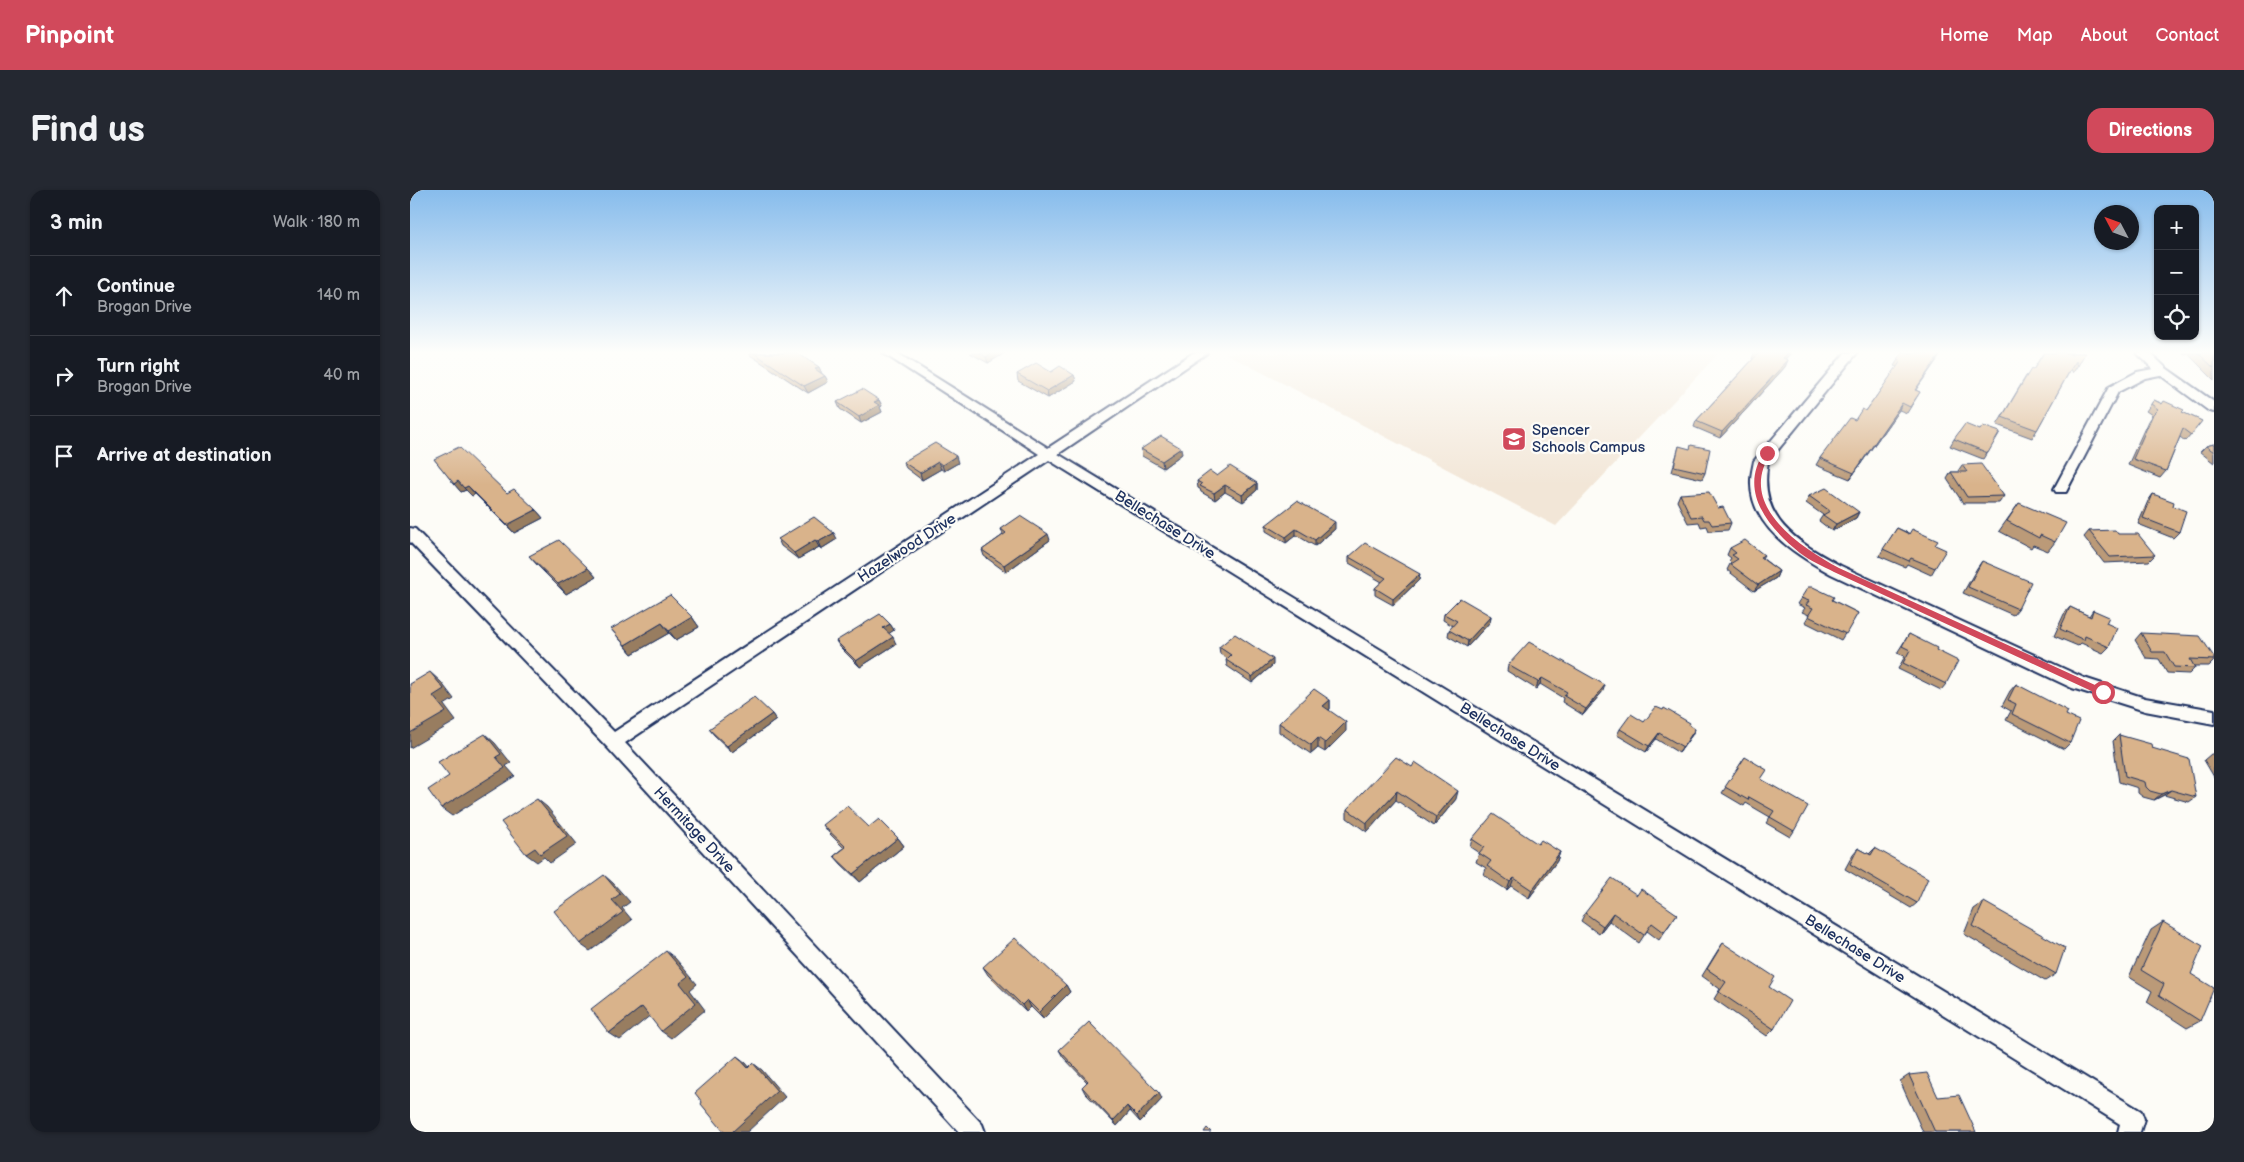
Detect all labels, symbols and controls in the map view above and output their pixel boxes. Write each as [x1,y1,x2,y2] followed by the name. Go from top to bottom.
[25,21,114,50] text: Pinpoint
[1940,25,1989,46] text: Home
[2017,25,2053,46] text: Map
[2081,25,2128,46] text: About
[2156,25,2219,46] text: Contact
[2087,108,2214,153] button: Directions
[30,109,145,152] text: Find us
[2094,205,2139,250] north arrow
[2154,205,2199,340] map controls
[2154,205,2199,250] button: +
[50,210,103,235] text: 3 min
[273,213,360,232] text: Walk · 180 m
[2154,250,2199,295] button: −
[97,275,175,298] text: Continue
[50,282,78,310] icon: ahead
[317,286,360,305] text: 140 m
[2154,295,2199,340] button: locate
[97,298,192,317] text: Brogan Drive
[97,355,180,378] text: Turn right
[50,362,78,390] icon: right
[323,366,360,385] text: 40 m
[97,378,192,397] text: Brogan Drive
[1532,421,1646,457] place label: Spencer Schools Campus
[1501,426,1527,452] school or university icon: Spencer Schools Campus
[50,442,78,470] icon: arrive
[1756,442,1779,465] route end
[97,444,272,467] text: Arrive at destination
[1111,486,1219,564] street label: Bellechase Drive
[854,509,960,587] street label: Hazelwood Drive
[2092,681,2115,704] route start
[1456,698,1564,776] street label: Bellechase Drive
[649,783,739,877] street label: Hermitage Drive
[1801,910,1909,988] street label: Bellechase Drive

